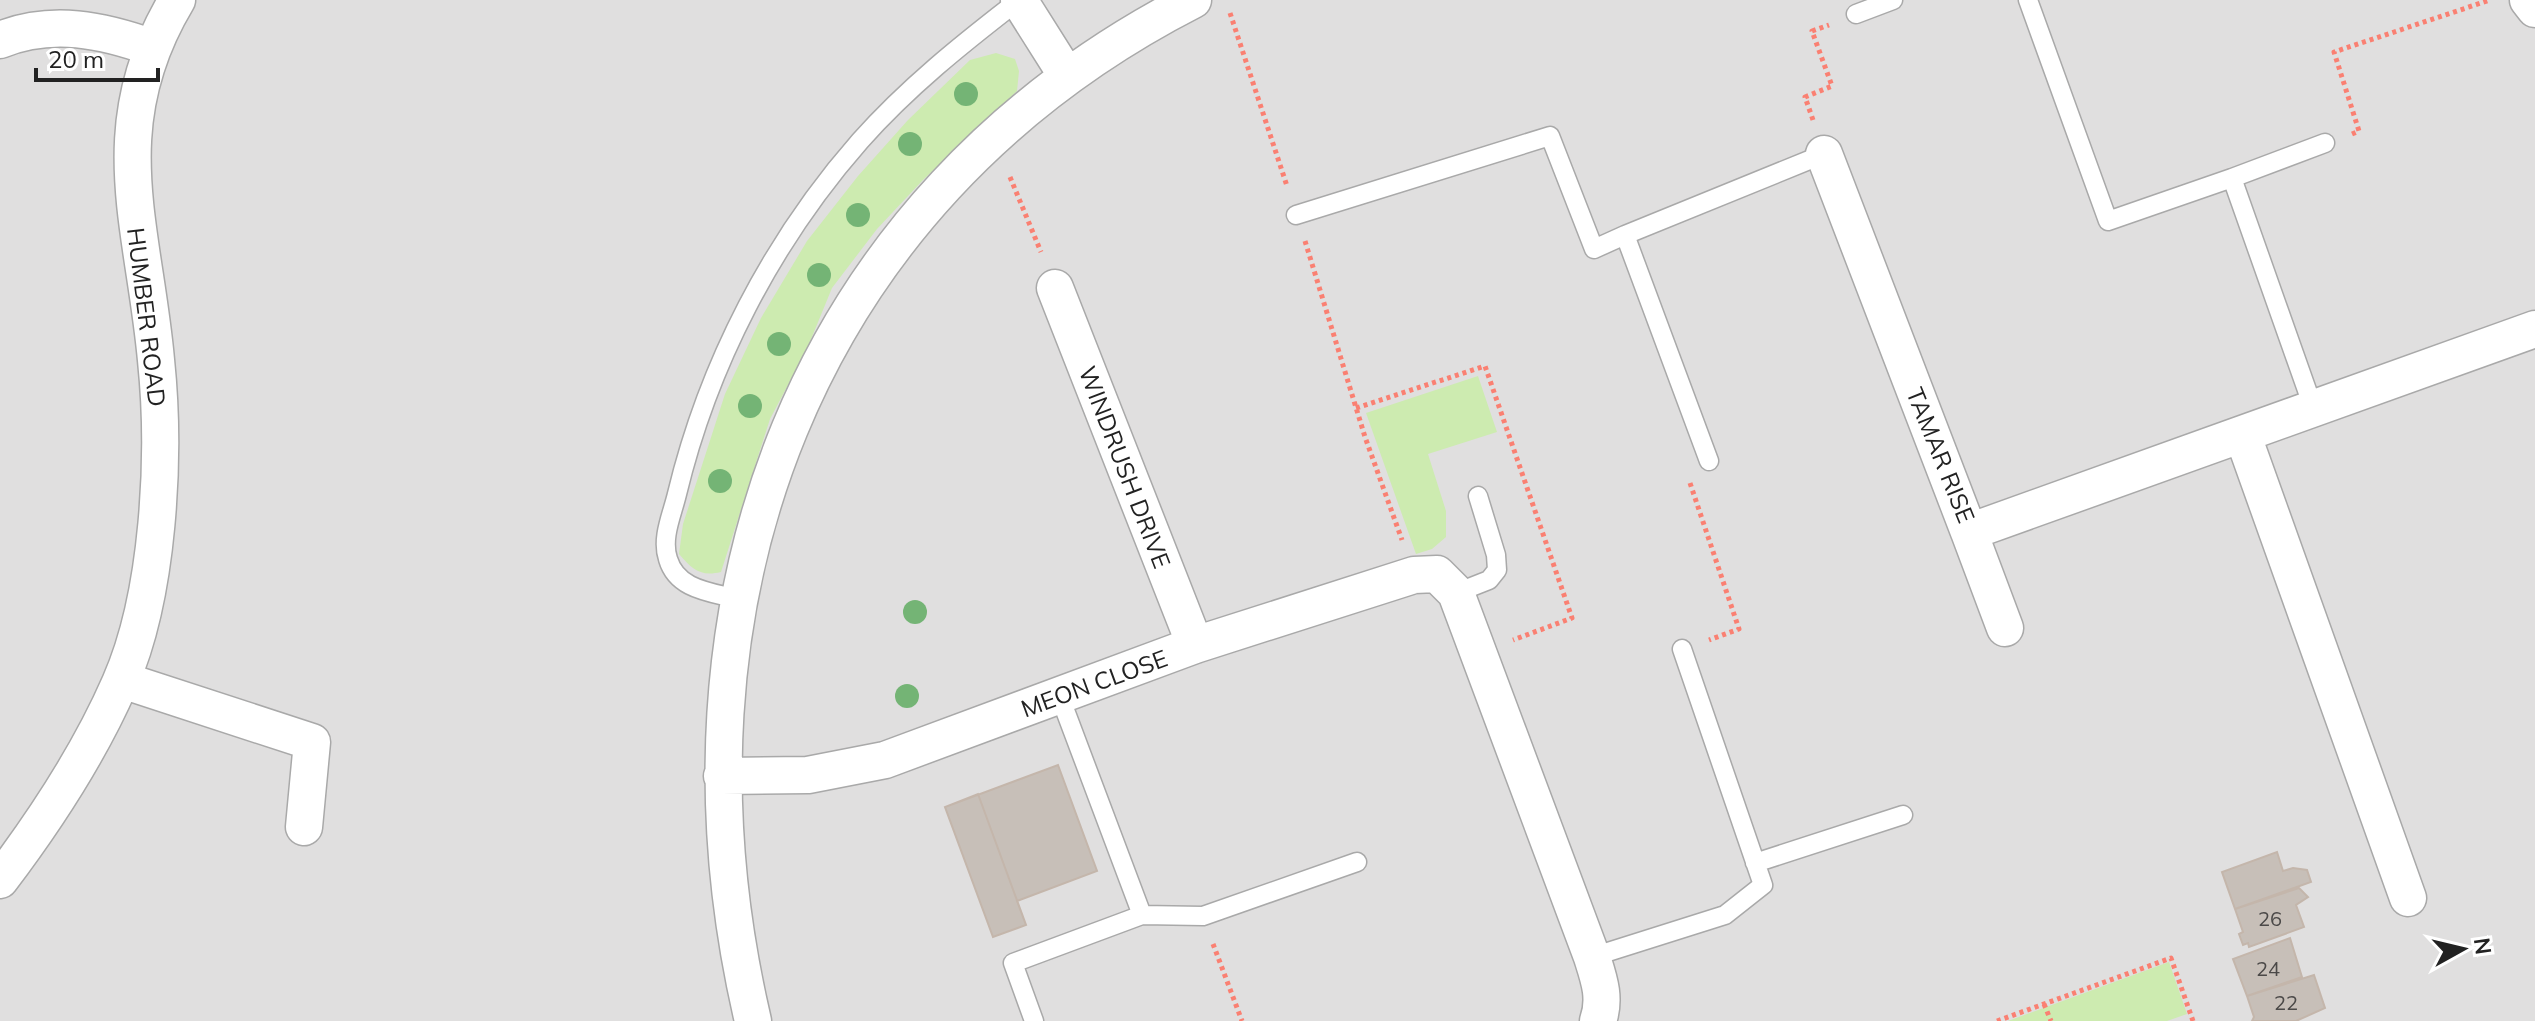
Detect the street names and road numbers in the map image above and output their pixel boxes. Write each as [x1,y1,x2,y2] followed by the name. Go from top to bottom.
[121,226,173,408] street label: HUMBER ROAD
[1073,362,1177,572] street label: WINDRUSH DRIVE
[1900,383,1982,527] street label: TAMAR RISE
[1017,643,1171,723] street label: MEON CLOSE

